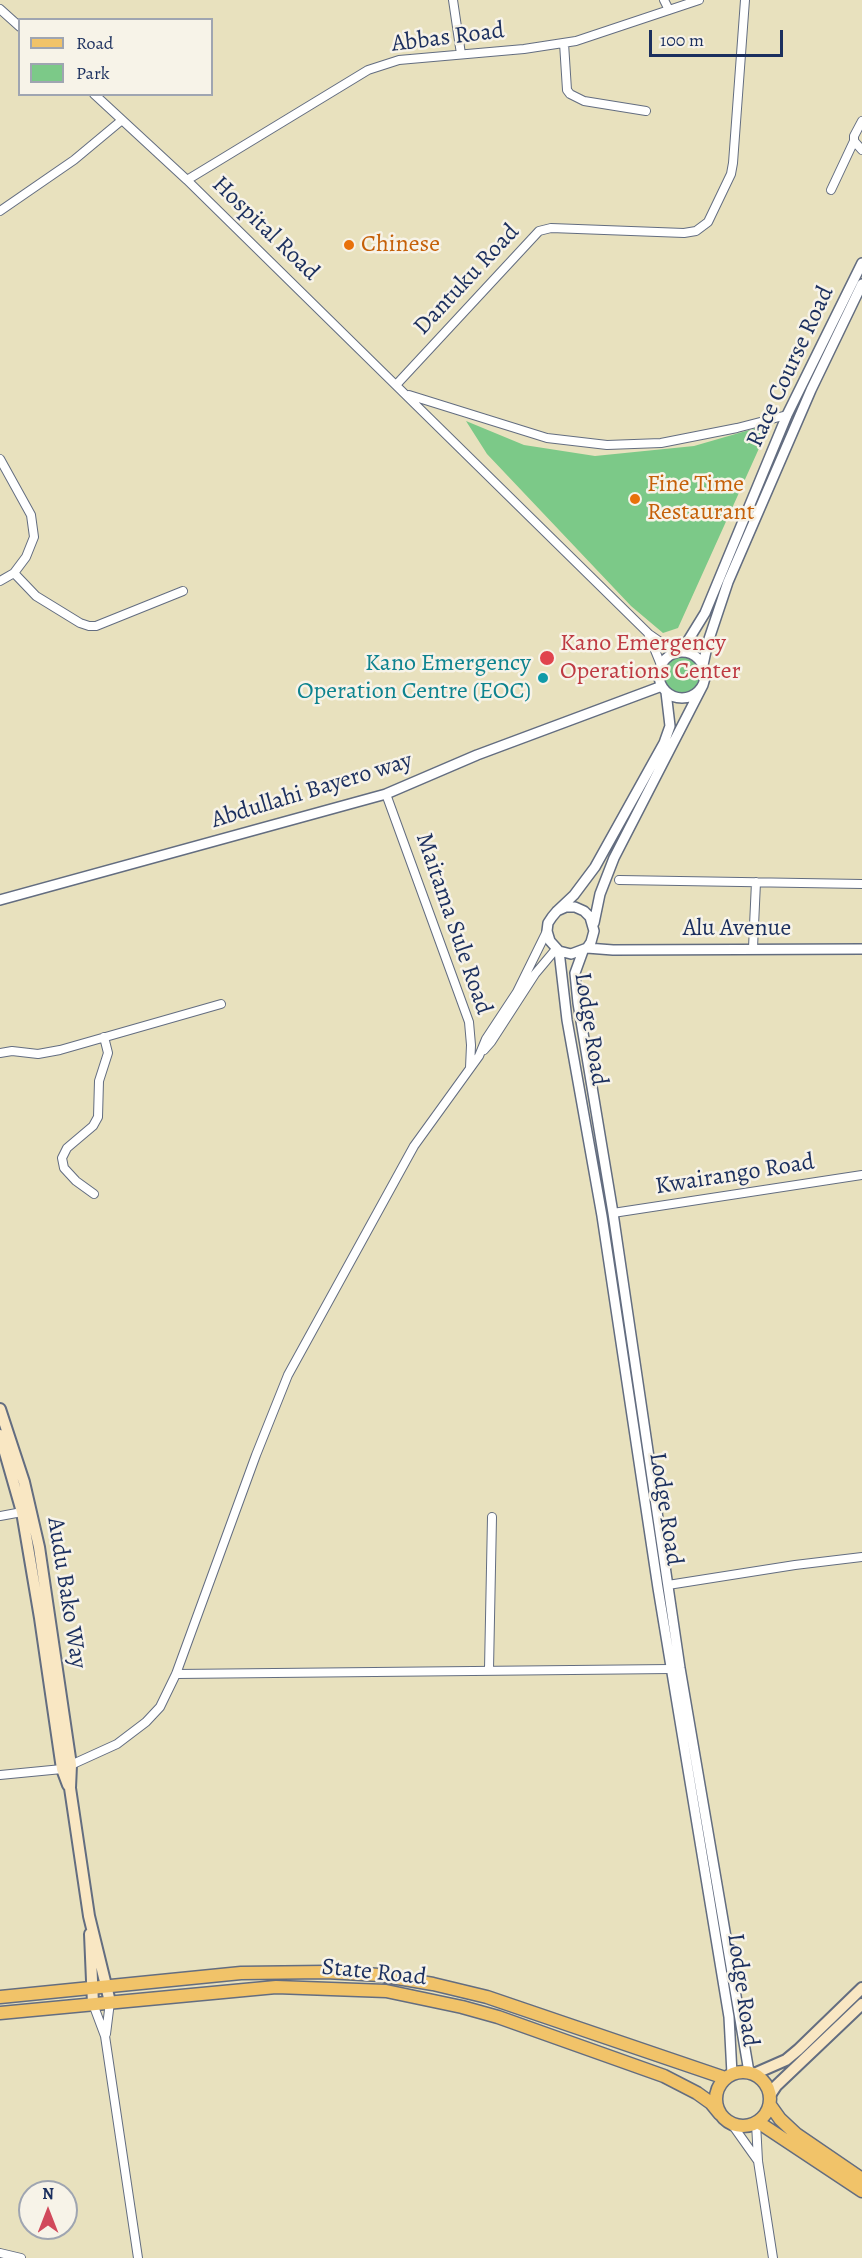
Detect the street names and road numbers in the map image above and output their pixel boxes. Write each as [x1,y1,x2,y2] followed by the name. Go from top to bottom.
[390,17,506,59] street label: Abbas Road
[205,171,325,287] street label: Hospital Road
[408,218,526,342] street label: Dantuku Road
[741,282,841,452] street label: Race Course Road
[208,747,416,835] street label: Abdullahi Bayero way
[408,829,498,1019] street label: Maitama Sule Road
[683,915,791,943] street label: Alu Avenue
[567,970,613,1088] street label: Lodge Road
[653,1148,817,1202] street label: Kwairango Road
[642,1450,688,1568] street label: Lodge Road
[40,1515,92,1671] street label: Audu Bako Way
[720,1931,764,2049] street label: Lodge Road
[320,1953,428,1993] street label: State Road

